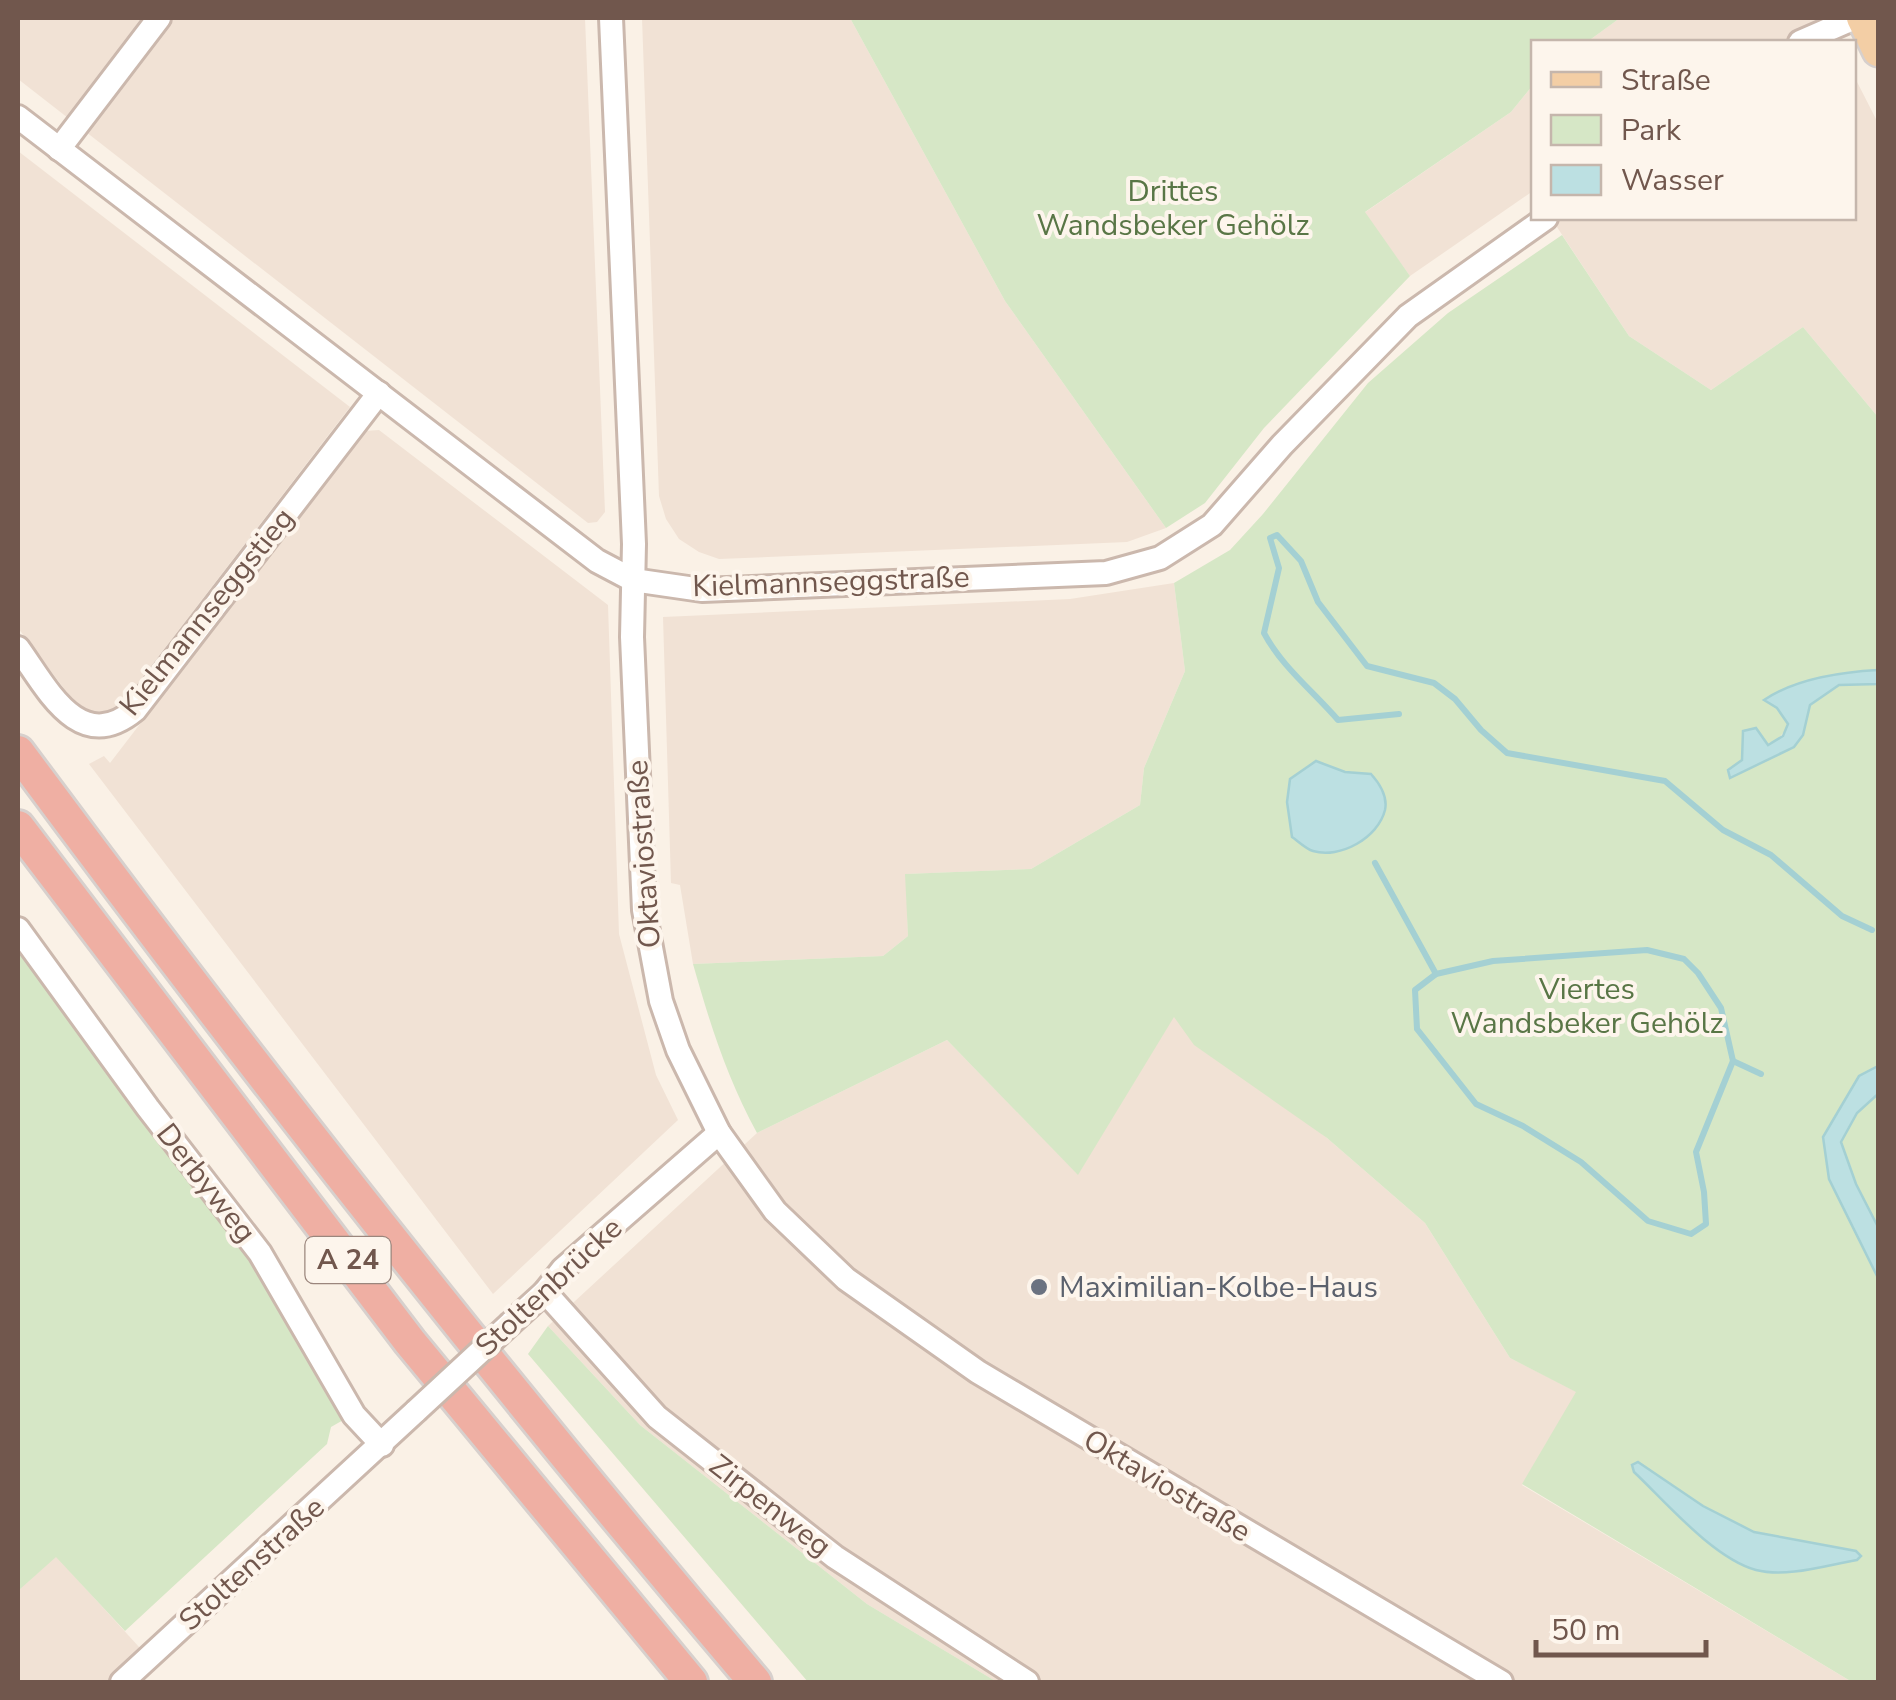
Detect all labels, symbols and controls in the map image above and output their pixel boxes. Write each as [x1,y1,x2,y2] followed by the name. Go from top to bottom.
[1531,40,1856,220] legend
[1621,60,1711,101] text: Straße
[1621,110,1682,151] text: Park
[1621,160,1724,201] text: Wasser
[1037,171,1310,246] park label: Drittes Wandsbeker Gehölz
[110,499,304,725] street label: Kielmannseggstieg
[692,557,970,607] street label: Kielmannseggstraße
[617,758,671,950] street label: Oktaviostraße
[1451,969,1724,1044] park label: Viertes Wandsbeker Gehölz
[147,1115,265,1251] street label: Derbyweg
[467,1208,631,1366] street label: Stoltenbrücke
[306,1237,390,1283] road number: A 24
[1059,1267,1378,1308] place label: Maximilian-Kolbe-Haus
[1028,1276,1050,1298] marker: Maximilian-Kolbe-Haus
[1076,1420,1258,1552] street label: Oktaviostraße
[701,1445,839,1567] street label: Zirpenweg
[170,1488,334,1640] street label: Stoltenstraße
[1536,1595,1706,1657] scale bar
[1551,1610,1620,1651] text: 50 m

